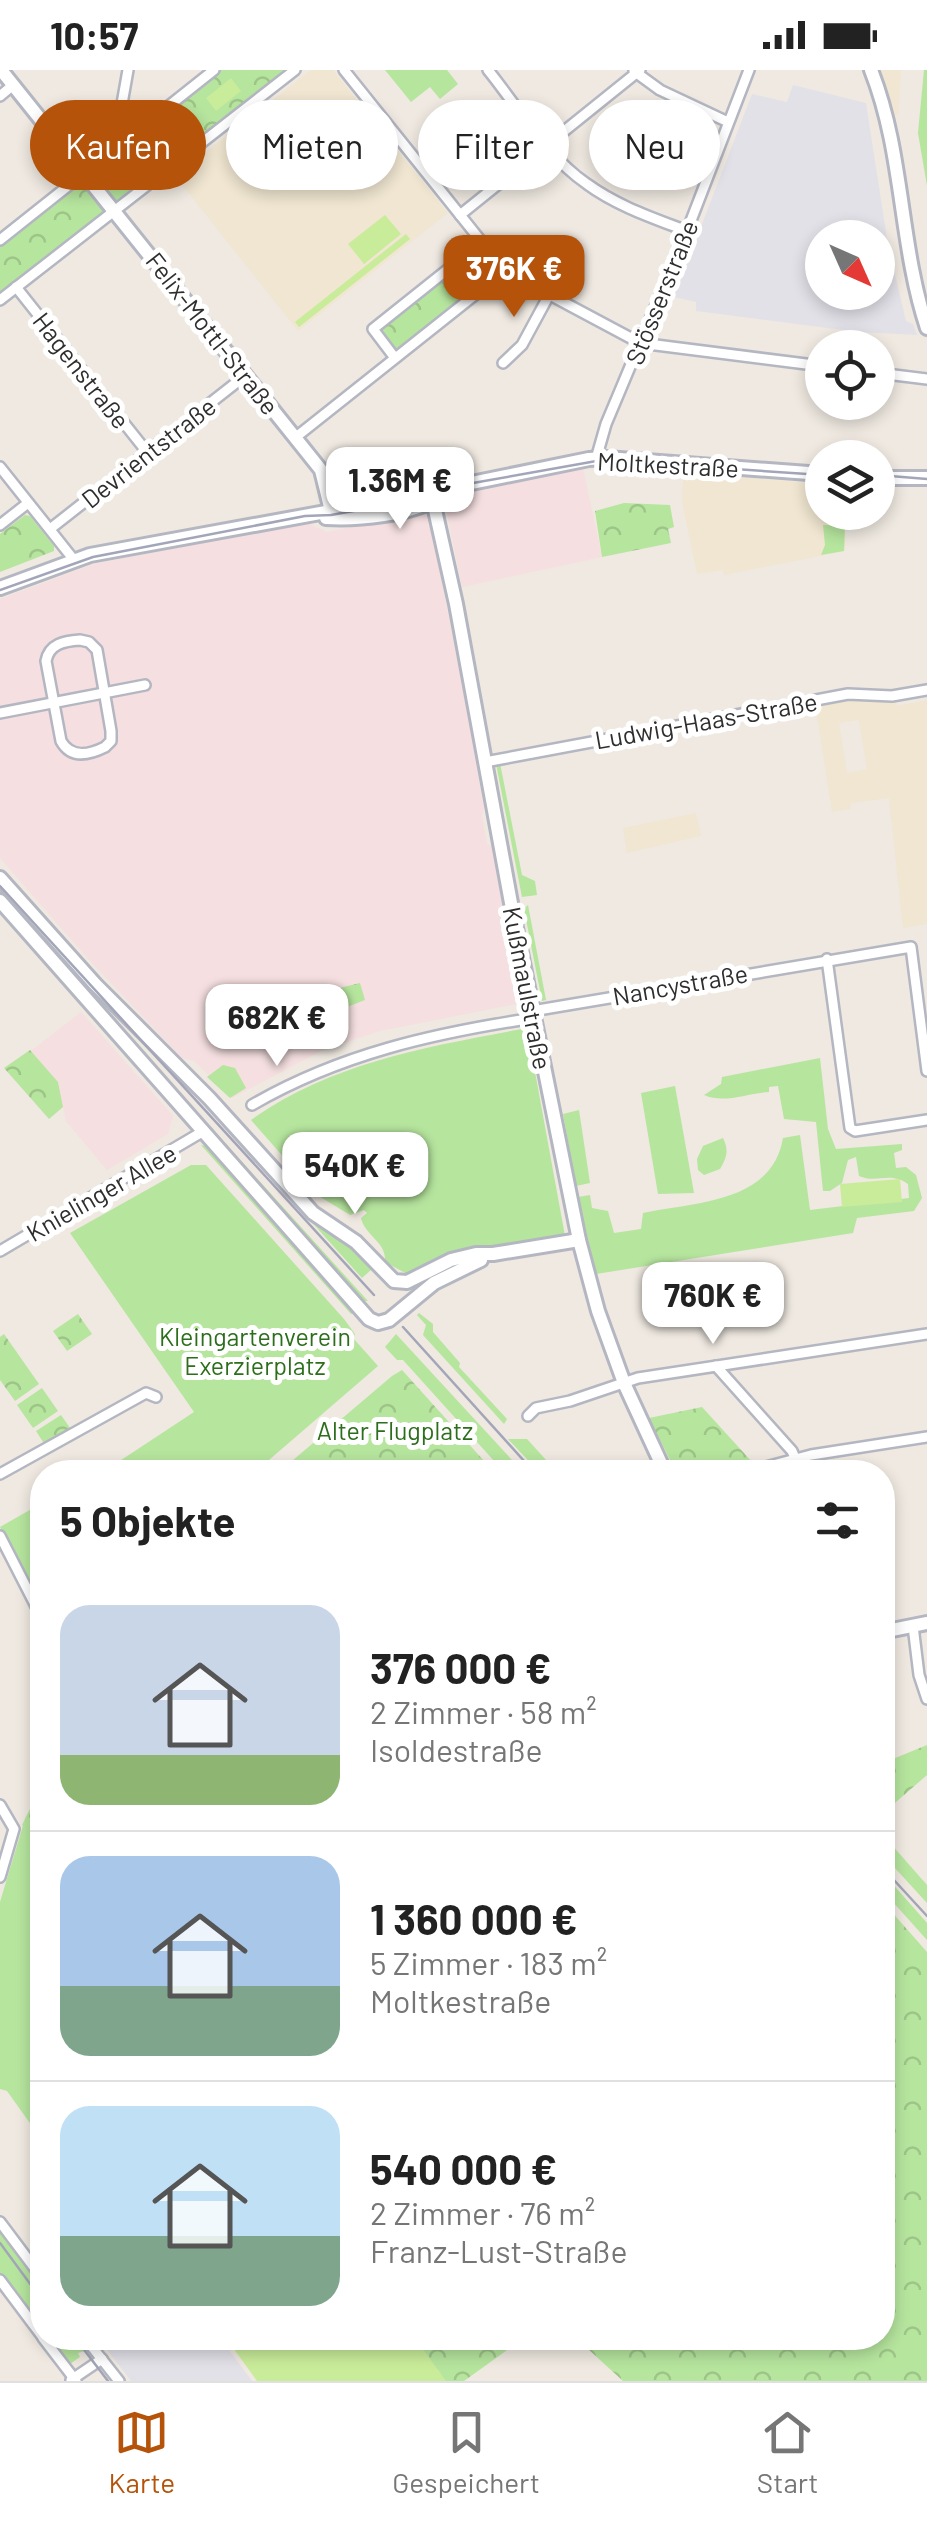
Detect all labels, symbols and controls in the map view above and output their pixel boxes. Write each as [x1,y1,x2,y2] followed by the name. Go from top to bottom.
[50,12,138,58] text: 10:57
[30,100,206,190] chip: Kaufen
[226,100,398,190] chip: Mieten
[418,100,569,190] chip: Filter
[589,100,720,190] chip: Neu
[618,215,704,369] street label: Stösserstraße
[805,220,895,310] north arrow
[805,220,895,530] map controls
[433,235,595,320] pin: 376K €
[140,246,286,420] street label: Felix-Mottl-Straße
[465,248,563,286] text: 376K €
[27,306,137,434] street label: Hagenstraße
[805,330,895,420] button: locate
[75,390,221,514] street label: Devrientstraße
[805,440,895,530] button: layers
[596,445,740,483] street label: Moltkestraße
[308,447,492,532] pin: 1.36M €
[348,460,452,498] text: 1.36M €
[592,686,820,754] street label: Ludwig-Haas-Straße
[497,904,559,1072] street label: Kußmaulstraße
[610,957,750,1011] street label: Nancystraße
[196,984,358,1069] pin: 682K €
[227,997,327,1035] text: 682K €
[274,1132,436,1217] pin: 540K €
[21,1137,181,1247] street label: Knielinger Allee
[304,1145,406,1183] text: 540K €
[632,1262,794,1347] pin: 760K €
[664,1275,762,1313] text: 760K €
[159,1321,351,1380] park label: Kleingartenverein Exerzierplatz
[317,1415,473,1445] park label: Alter Flugplatz
[810,1493,865,1548] icon: filters
[60,1495,235,1545] text: 5 Objekte
[370,1642,551,1692] text: 376 000 €
[140,1645,260,1765] icon: home
[370,1692,597,1730] text: 2 Zimmer · 58 m²
[370,1730,543,1768] text: Isoldestraße
[370,1893,578,1943] text: 1 360 000 €
[140,1896,260,2016] icon: home
[370,1943,607,1981] text: 5 Zimmer · 183 m²
[370,1981,551,2019] text: Moltkestraße
[370,2143,557,2193] text: 540 000 €
[140,2146,260,2266] icon: home
[370,2193,595,2231] text: 2 Zimmer · 76 m²
[370,2231,627,2269] text: Franz-Lust-Straße
[108,2405,175,2499] tab: Karte
[392,2405,540,2499] tab: Gespeichert
[757,2405,818,2499] tab: Start

